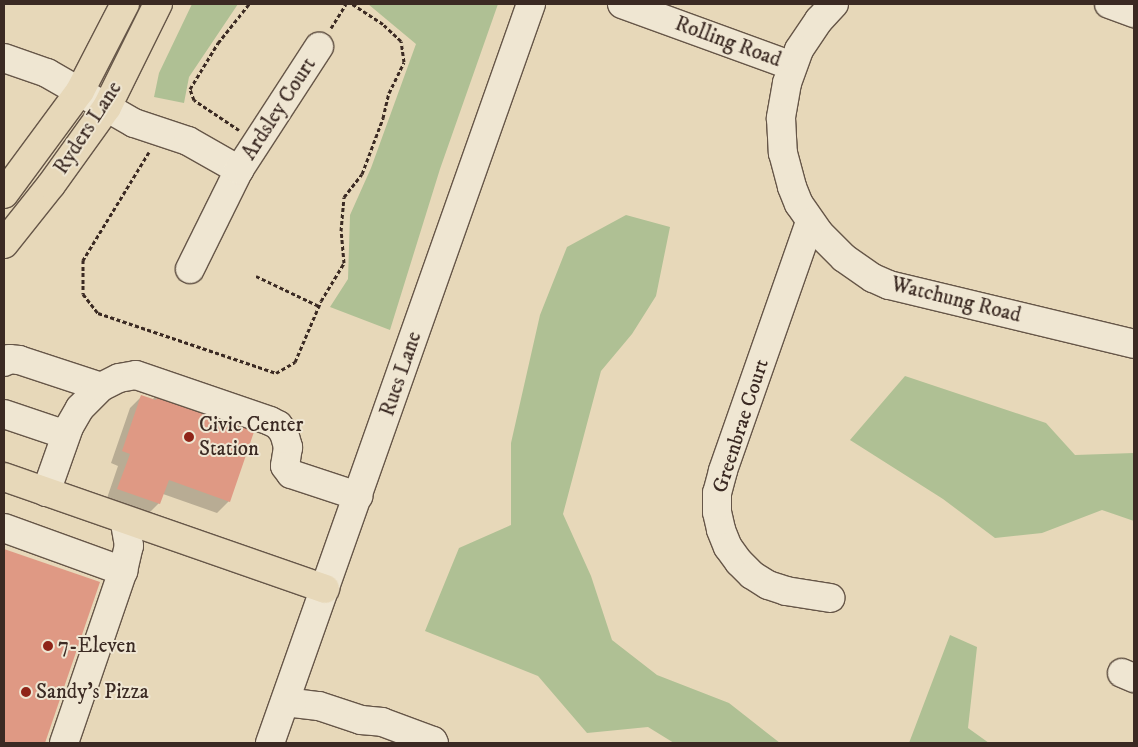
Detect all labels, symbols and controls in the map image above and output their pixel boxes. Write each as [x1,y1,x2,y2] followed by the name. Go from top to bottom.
[671,11,785,73] street label: Rolling Road
[237,53,321,165] street label: Ardsley Court
[49,77,127,179] street label: Ryders Lane
[888,272,1024,328] street label: Watchung Road
[375,328,427,420] street label: Rues Lane
[707,356,775,496] street label: Greenbrae Court
[199,412,303,462] place label: Civic Center Station
[183,431,195,443] marker: Civic Center Station
[58,633,136,659] place label: 7-Eleven
[42,640,54,652] marker: 7-Eleven
[36,679,149,705] place label: Sandy's Pizza
[20,686,32,698] marker: Sandy's Pizza

